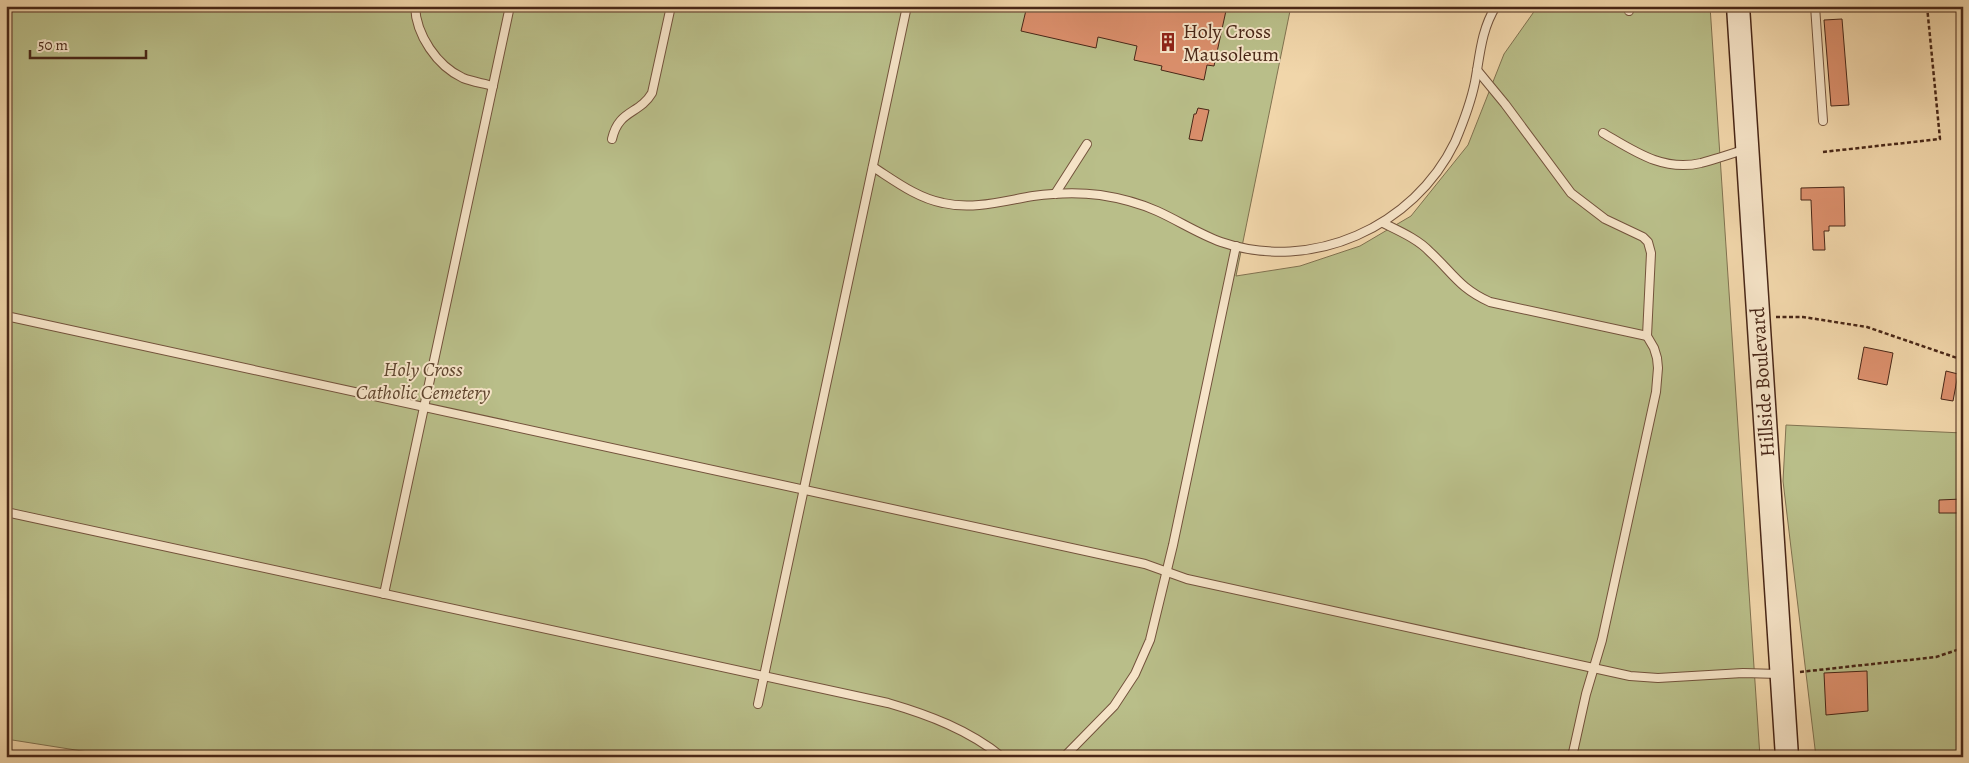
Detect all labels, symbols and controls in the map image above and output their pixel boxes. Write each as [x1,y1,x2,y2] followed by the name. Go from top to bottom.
[1183,18,1280,68] place label: Holy Cross Mausoleum
[30,28,146,60] scale bar
[1157,31,1179,53] building icon: Holy Cross Mausoleum
[38,35,68,55] text: 50 m
[1744,306,1781,458] street label: Hillside Boulevard
[356,356,490,406] park label: Holy Cross Catholic Cemetery

